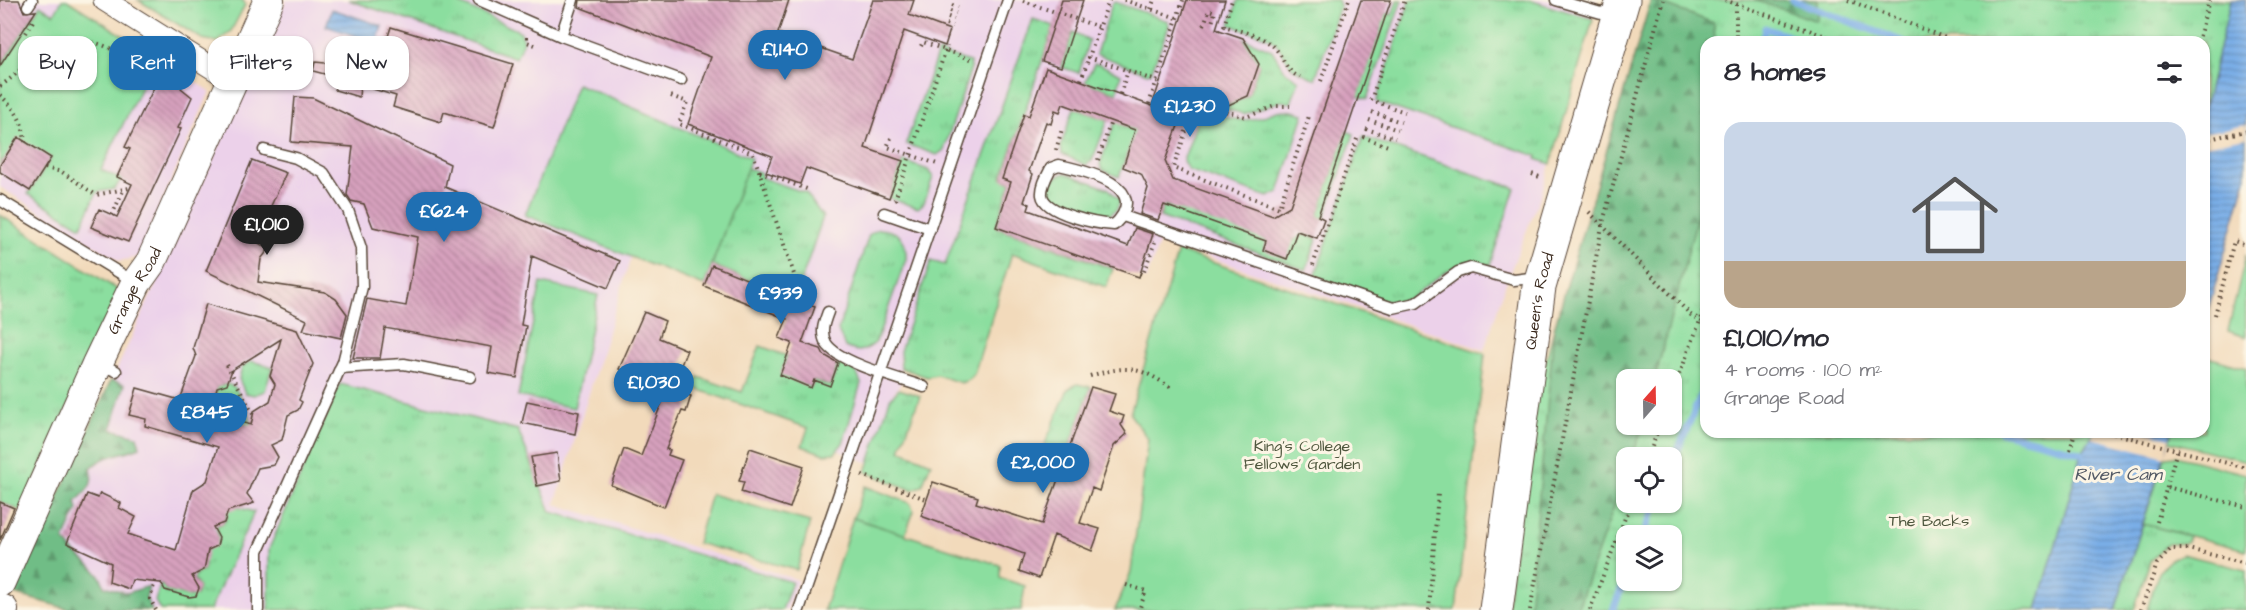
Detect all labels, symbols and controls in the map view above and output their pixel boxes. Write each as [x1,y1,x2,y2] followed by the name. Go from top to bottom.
[736,30,834,81] pin: £1,140
[762,35,808,63] text: £1,140
[18,36,97,90] chip: Buy
[109,36,196,90] chip: Rent
[208,36,313,90] chip: Filters
[325,36,409,90] chip: New
[1724,54,1826,90] text: 8 homes
[2153,56,2186,89] icon: filters
[1141,87,1239,138] pin: £1,230
[1164,92,1216,120] text: £1,230
[1901,161,2009,269] icon: home
[408,192,480,243] pin: £624
[420,197,468,225] text: £624
[218,205,316,256] pin: £1,010
[245,210,289,238] text: £1,010
[102,244,167,338] street label: Grange Road
[1520,250,1560,351] street label: Queen's Road
[745,274,817,325] pin: £939
[759,279,803,307] text: £939
[1724,320,1829,356] text: £1,010/mo
[1724,356,1882,384] text: 4 rooms · 100 m²
[605,363,703,414] pin: £1,030
[628,368,680,396] text: £1,030
[1616,369,1682,435] north arrow
[1616,369,1682,591] map controls
[1724,384,1844,412] text: Grange Road
[171,393,243,444] pin: £845
[181,398,233,426] text: £845
[1244,435,1360,475] park label: King's College Fellows' Garden
[994,443,1092,494] pin: £2,000
[1616,447,1682,513] button: locate
[1011,448,1075,476] text: £2,000
[2074,462,2164,487] water label: River Cam
[1889,510,1969,532] park label: The Backs
[1616,525,1682,591] button: layers

